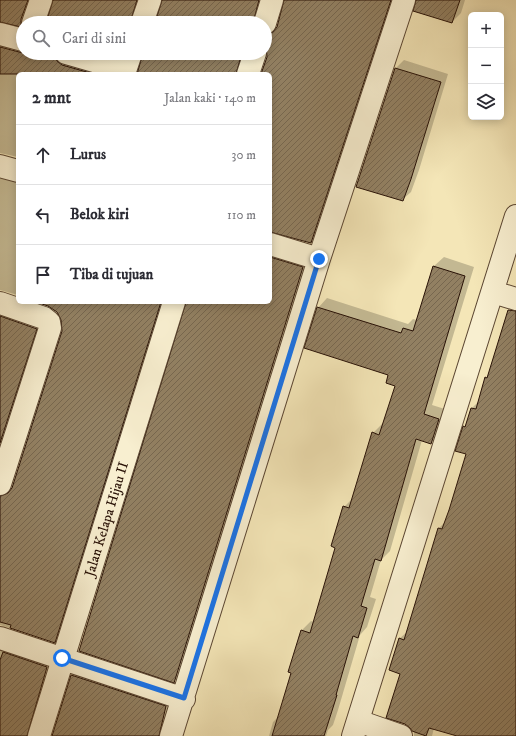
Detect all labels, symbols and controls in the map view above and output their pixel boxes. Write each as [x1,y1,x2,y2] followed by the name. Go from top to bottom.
[468,12,504,120] map controls
[468,12,504,48] button: +
[16,16,272,60] search box
[30,27,52,49] icon: search
[62,29,126,48] text: Cari di sini
[468,48,504,84] button: −
[468,84,504,120] button: layers
[32,87,71,109] text: 2 mnt
[164,90,256,106] text: Jalan kaki · 140 m
[32,144,54,166] icon: ahead
[70,145,106,164] text: Lurus
[232,147,256,163] text: 30 m
[32,204,54,226] icon: left
[70,205,129,224] text: Belok kiri
[227,207,256,223] text: 110 m
[310,250,328,268] route end
[32,264,54,286] icon: arrive
[70,265,153,284] text: Tiba di tujuan
[80,459,133,581] street label: Jalan Kelapa Hijau II
[53,649,71,667] route start

